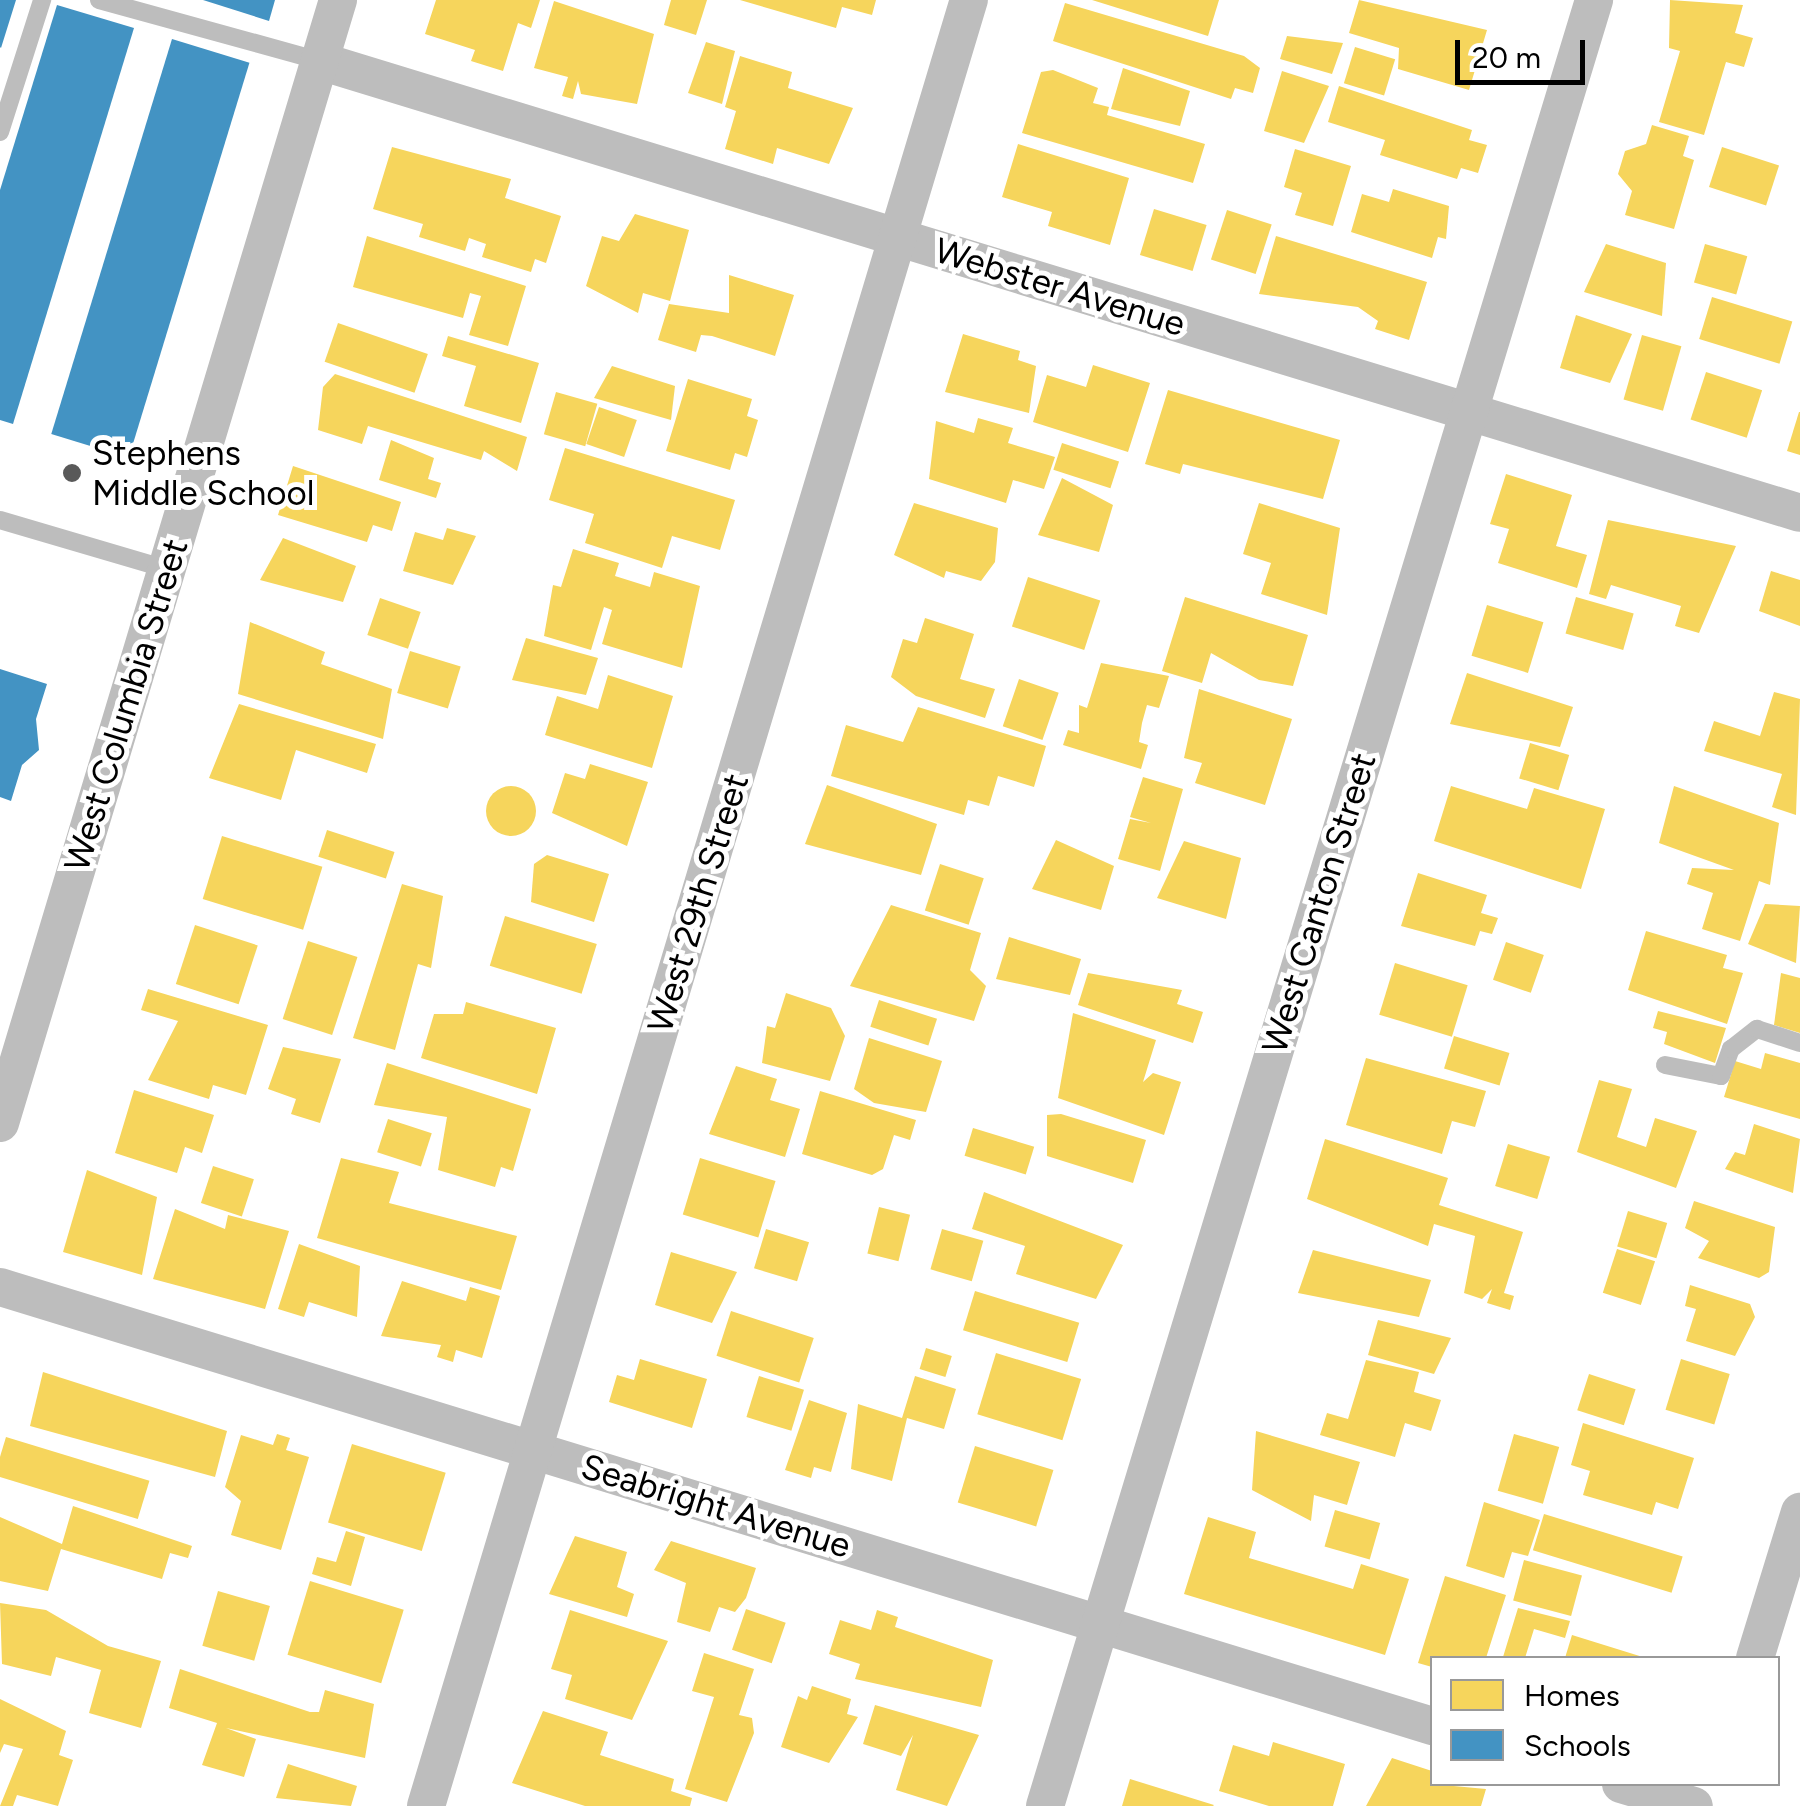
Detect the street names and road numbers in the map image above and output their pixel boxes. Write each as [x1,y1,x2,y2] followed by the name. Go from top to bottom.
[930,229,1190,345] street label: Webster Avenue
[55,534,197,876] street label: West Columbia Street
[1253,748,1385,1058] street label: West Canton Street
[639,769,757,1037] street label: West 29th Street
[576,1445,856,1567] street label: Seabright Avenue

